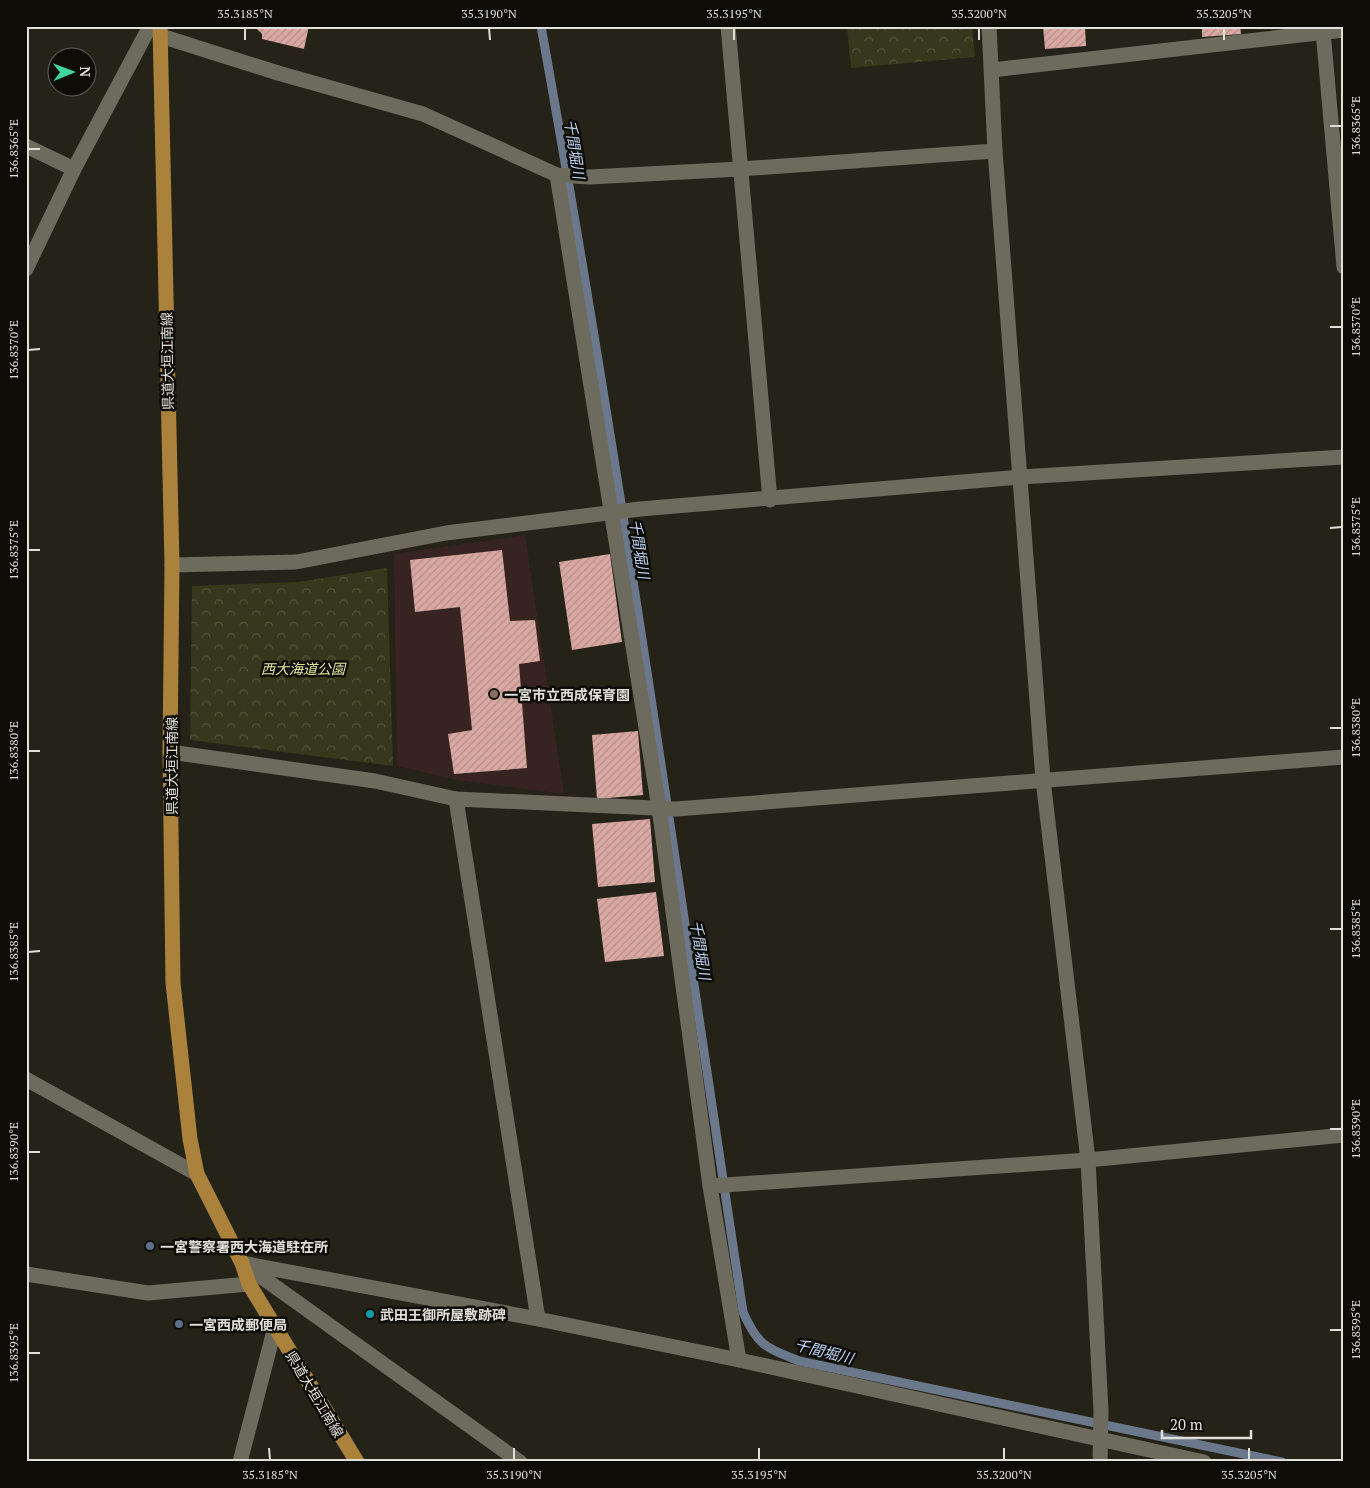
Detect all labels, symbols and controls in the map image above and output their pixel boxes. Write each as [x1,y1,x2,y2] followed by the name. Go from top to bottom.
[217,6,273,21] text: 35.3185°N
[461,6,517,21] text: 35.3190°N
[706,6,762,21] text: 35.3195°N
[951,6,1007,21] text: 35.3200°N
[1196,6,1252,21] text: 35.3205°N
[48,48,98,98] north arrow
[76,66,95,78] text: N
[1348,96,1363,156] text: 136.8365°E
[560,118,590,182] water label: 千間堀川
[6,119,21,179] text: 136.8365°E
[1348,297,1363,357] text: 136.8370°E
[157,312,177,410] street label: 県道大垣江南線
[6,320,21,380] text: 136.8370°E
[1348,497,1363,557] text: 136.8375°E
[625,518,655,582] water label: 千間堀川
[6,520,21,580] text: 136.8375°E
[261,659,347,678] park label: 西大海道公園
[504,685,630,704] place label: 一宮市立西成保育園
[488,688,500,700] marker: 一宮市立西成保育園
[1348,698,1363,758] text: 136.8380°E
[162,717,181,815] street label: 県道大垣江南線
[6,721,21,781] text: 136.8380°E
[1348,899,1363,959] text: 136.8385°E
[686,919,716,983] water label: 千間堀川
[6,922,21,982] text: 136.8385°E
[1348,1099,1363,1159] text: 136.8390°E
[6,1122,21,1182] text: 136.8390°E
[160,1237,328,1256] place label: 一宮警察署西大海道駐在所
[144,1240,156,1252] marker: 一宮警察署西大海道駐在所
[1348,1300,1363,1360] text: 136.8395°E
[380,1305,506,1324] place label: 武田王御所屋敷跡碑
[364,1308,376,1320] marker: 武田王御所屋敷跡碑
[189,1315,287,1334] place label: 一宮西成郵便局
[173,1318,185,1330] marker: 一宮西成郵便局
[6,1323,21,1383] text: 136.8395°E
[792,1334,857,1368] water label: 千間堀川
[282,1347,348,1441] street label: 県道大垣江南線
[1162,1408,1251,1440] scale bar
[1170,1414,1203,1434] text: 20 m
[242,1467,298,1482] text: 35.3185°N
[486,1467,542,1482] text: 35.3190°N
[731,1467,787,1482] text: 35.3195°N
[976,1467,1032,1482] text: 35.3200°N
[1221,1467,1277,1482] text: 35.3205°N

